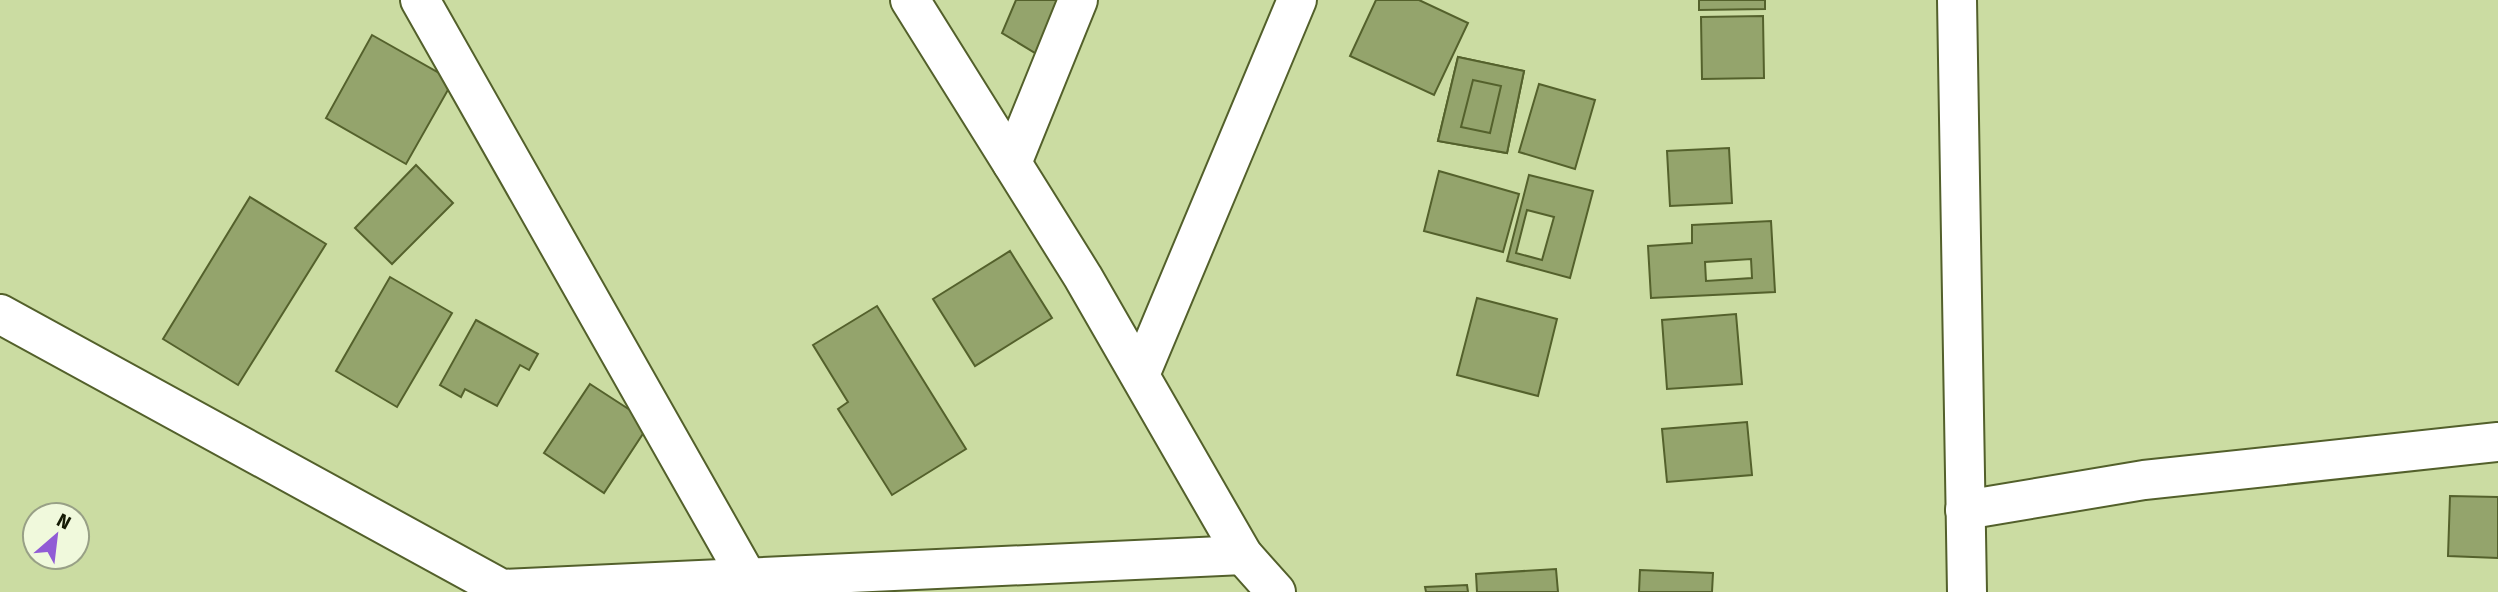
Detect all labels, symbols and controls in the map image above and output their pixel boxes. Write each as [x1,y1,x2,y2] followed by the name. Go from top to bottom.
[21,501,91,571] north arrow
[53,508,75,535] text: N

